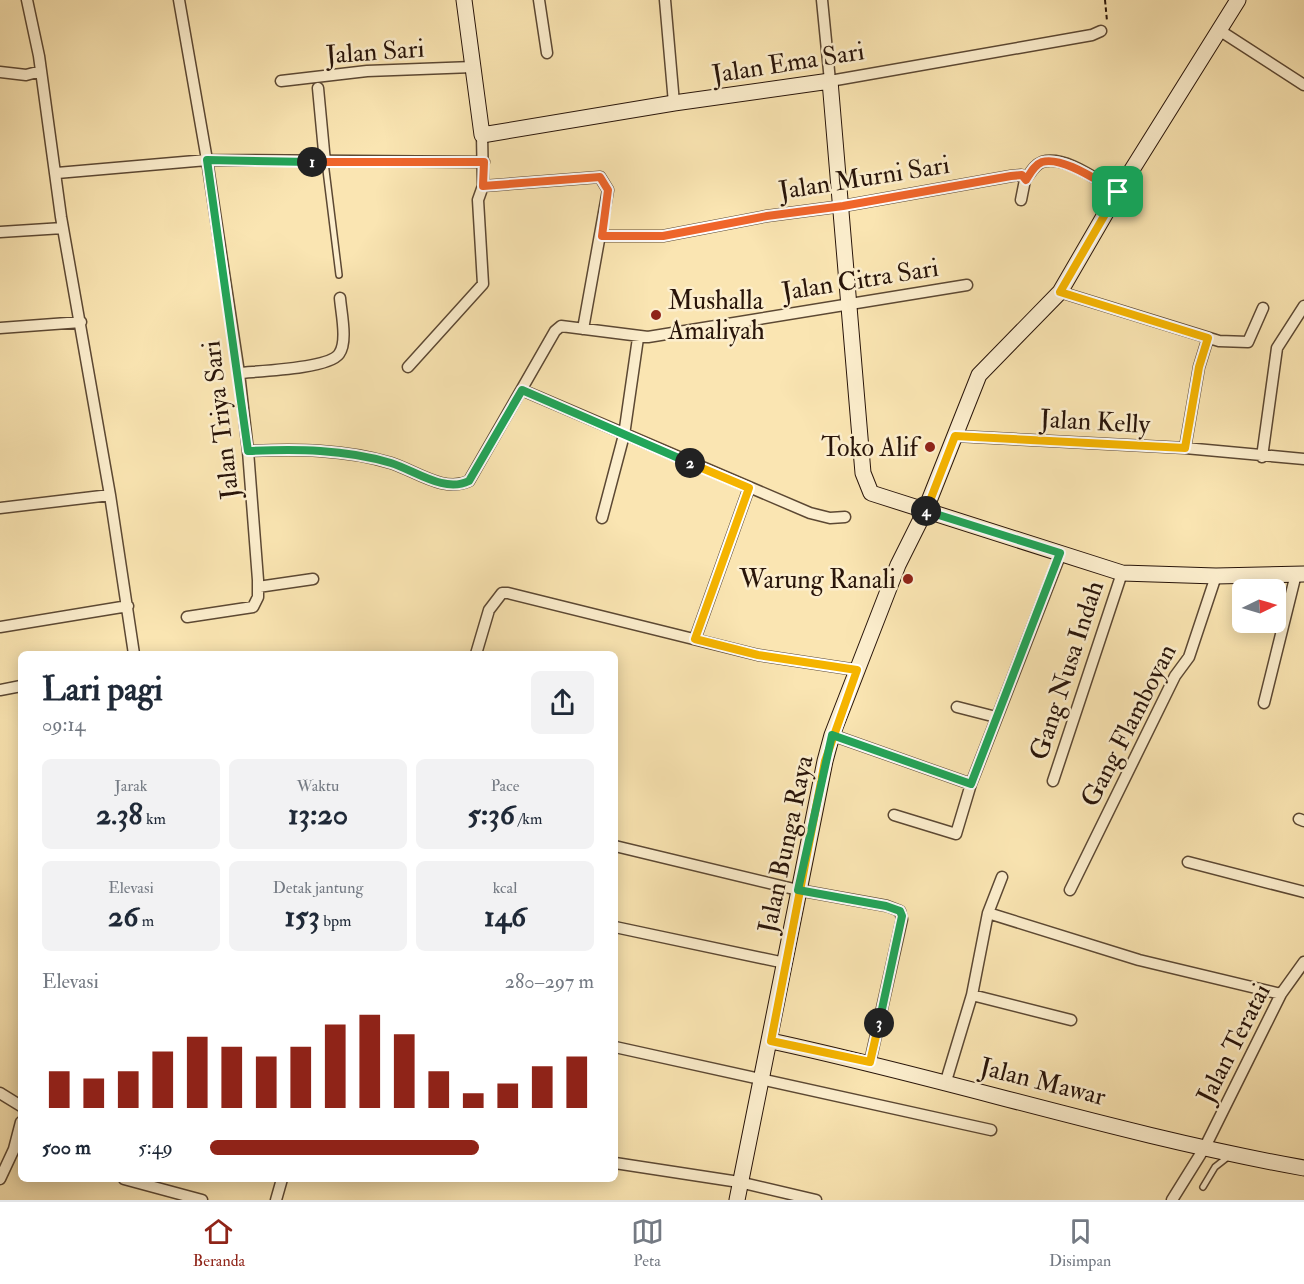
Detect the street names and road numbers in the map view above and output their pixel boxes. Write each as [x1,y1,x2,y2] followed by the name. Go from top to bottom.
[324,33,425,71] street label: Jalan Sari
[709,35,867,91] street label: Jalan Ema Sari
[776,149,952,207] street label: Jalan Murni Sari
[778,252,941,308] street label: Jalan Citra Sari
[195,339,247,502] street label: Jalan Triya Sari
[1038,403,1151,441] street label: Jalan Kelly
[1023,576,1111,764] street label: Gang Nusa Indah
[1074,639,1184,812] street label: Gang Flamboyan
[751,752,820,937] street label: Jalan Bunga Raya
[1190,978,1278,1110] street label: Jalan Teratai
[976,1051,1109,1113] street label: Jalan Mawar

